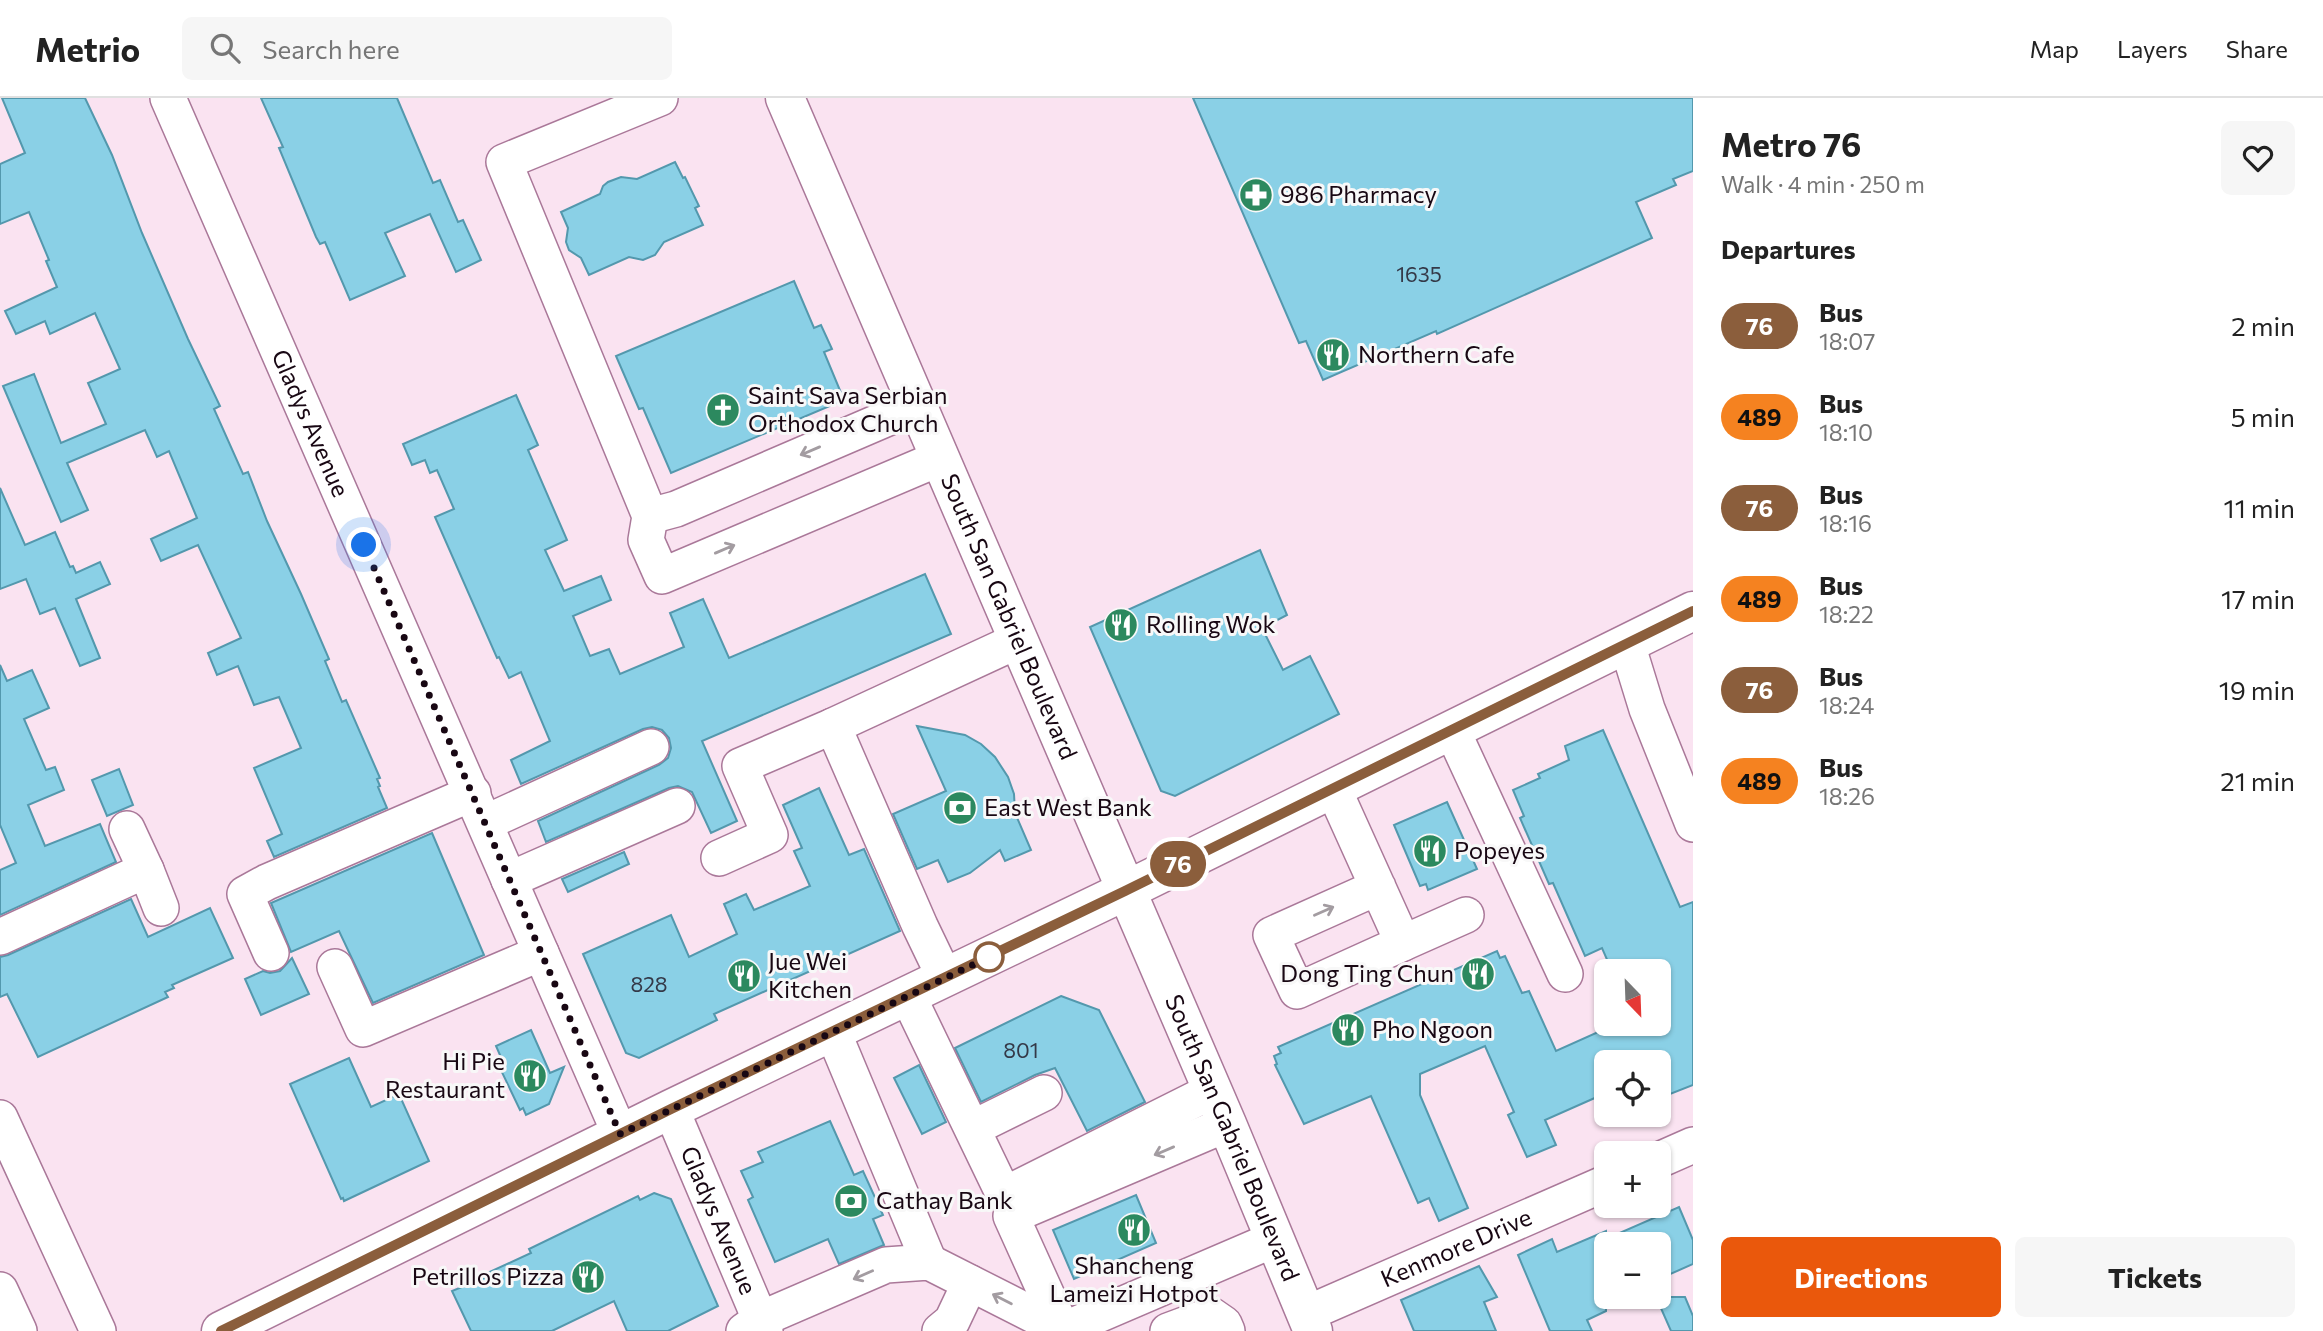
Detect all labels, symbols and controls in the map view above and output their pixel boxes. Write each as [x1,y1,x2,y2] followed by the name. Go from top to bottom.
[182,17,672,80] search box
[35,28,140,69] text: Metrio
[206,29,244,67] icon: search
[262,33,400,64] text: Search here
[2030,34,2079,63] text: Map
[2117,34,2188,63] text: Layers
[2226,34,2288,63] text: Share
[2221,121,2295,195] button: heart
[1721,123,1861,164] text: Metro 76
[1721,170,1925,198] text: Walk · 4 min · 250 m
[1237,176,1275,214] pharmacy icon: 986 Pharmacy
[1280,179,1437,208] place label: 986 Pharmacy
[1721,233,1856,264] text: Departures
[1396,261,1442,286] house number: 1635
[1819,296,1863,327] text: Bus
[2231,310,2295,341] text: 2 min
[1746,311,1773,340] text: 76
[1819,327,1875,355] text: 18:07
[1314,336,1352,374] restaurant icon: Northern Cafe
[1358,339,1515,368] place label: Northern Cafe
[266,345,356,501] street label: Gladys Avenue
[748,380,948,437] place label: Saint Sava Serbian Orthodox Church
[1819,387,1863,418] text: Bus
[704,391,742,429] church icon: Saint Sava Serbian Orthodox Church
[2231,401,2295,432] text: 5 min
[1737,402,1782,431] text: 489
[1819,418,1873,446] text: 18:10
[800,445,821,458] one-way arrow
[936,469,1084,763] street label: South San Gabriel Boulevard
[1819,478,1863,509] text: Bus
[2224,492,2295,523] text: 11 min
[1746,493,1773,522] text: 76
[1819,509,1872,537] text: 18:16
[346,527,381,562] your location
[713,542,735,555] one-way arrow
[1819,569,1863,600] text: Bus
[2221,583,2295,614] text: 17 min
[1737,584,1782,613] text: 489
[1819,600,1874,628] text: 18:22
[1102,606,1140,644] restaurant icon: Rolling Wok
[1146,609,1276,638] place label: Rolling Wok
[1819,660,1863,691] text: Bus
[2219,674,2295,705] text: 19 min
[1746,675,1773,704] text: 76
[1819,691,1874,719] text: 18:24
[1819,751,1863,782] text: Bus
[2220,765,2295,796] text: 21 min
[1737,766,1782,795] text: 489
[1819,782,1875,810] text: 18:26
[941,789,979,827] bank icon: East West Bank
[984,792,1152,821] place label: East West Bank
[1411,832,1449,870] restaurant icon: Popeyes
[1454,835,1545,864] place label: Popeyes
[1146,841,1210,887] line badge: 76
[1164,849,1192,878] text: 76
[1313,904,1334,917] one-way arrow
[974,942,1004,972] unlabelled marker
[768,946,852,1003] place label: Jue Wei Kitchen
[1459,955,1497,993] restaurant icon: Dong Ting Chun
[725,957,763,995] restaurant icon: Jue Wei Kitchen
[1280,958,1454,987] place label: Dong Ting Chun
[1594,959,1671,1036] north arrow
[1594,959,1671,1309] map controls
[630,971,668,996] house number: 828
[1160,990,1307,1285] street label: South San Gabriel Boulevard
[1329,1011,1367,1049] restaurant icon: Pho Ngoon
[1372,1014,1493,1043] place label: Pho Ngoon
[1003,1037,1039,1062] house number: 801
[385,1046,505,1103] place label: Hi Pie Restaurant
[1594,1050,1671,1127] button: locate
[511,1057,549,1095] restaurant icon: Hi Pie Restaurant
[675,1141,764,1298] street label: Gladys Avenue
[1594,1141,1671,1218] button: +
[1154,1145,1175,1158] one-way arrow
[832,1182,870,1220] bank icon: Cathay Bank
[876,1185,1013,1214] place label: Cathay Bank
[1376,1201,1535,1293] street label: Kenmore Drive
[1115,1211,1153,1249] restaurant icon: Shancheng Lameizi Hotpot
[1594,1232,1671,1309] button: −
[1721,1237,2001,1317] button: Directions
[2015,1237,2295,1317] button: Tickets
[1050,1250,1219,1307] place label: Shancheng Lameizi Hotpot
[569,1258,607,1296] restaurant icon: Petrillos Pizza
[412,1261,564,1290] place label: Petrillos Pizza
[852,1269,874,1282] one-way arrow
[992,1291,1013,1305] one-way arrow

